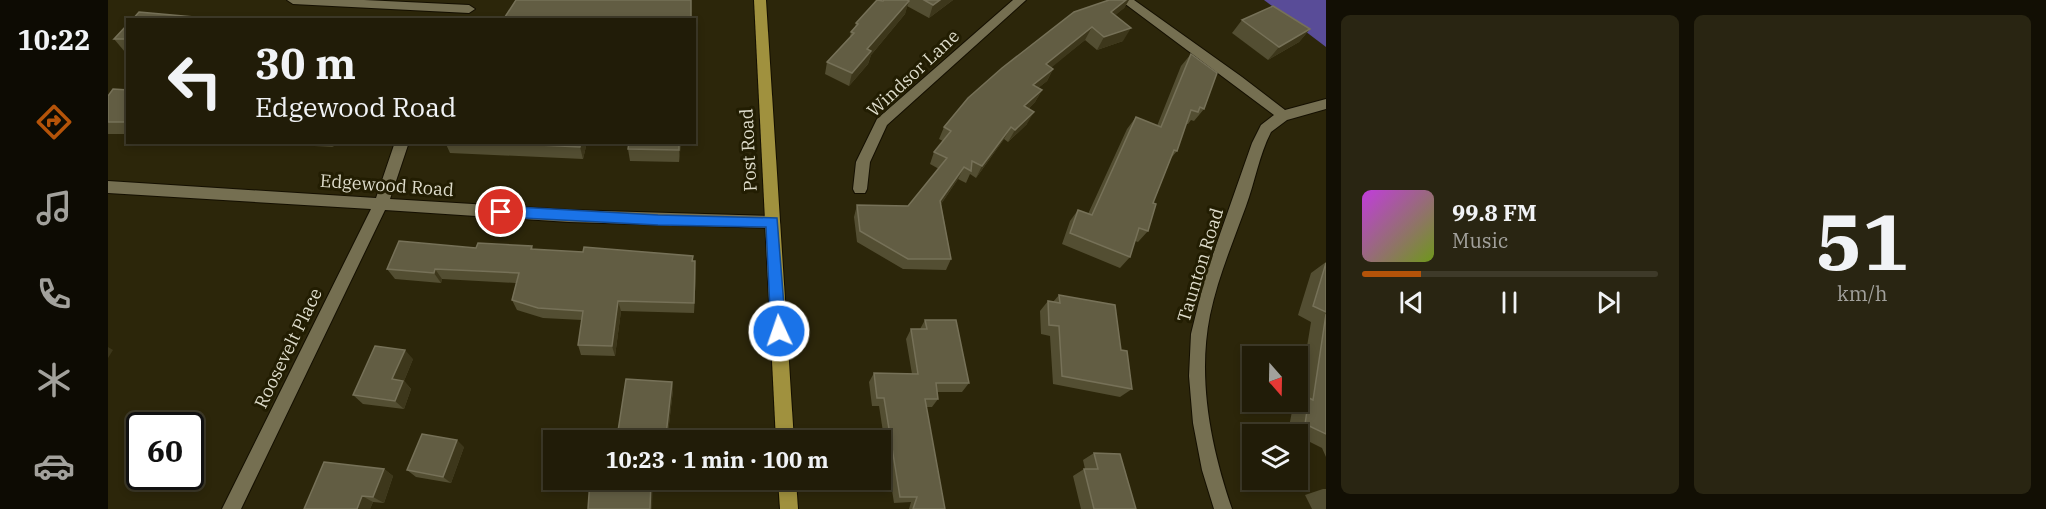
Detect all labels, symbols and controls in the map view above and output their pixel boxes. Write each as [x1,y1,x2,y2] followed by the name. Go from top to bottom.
[18,22,90,57] text: 10:22
[862,24,964,122] street label: Windsor Lane
[255,36,356,91] text: 30 m
[156,42,234,120] icon: left
[255,89,456,124] text: Edgewood Road
[33,101,75,143] icon: directions
[734,108,762,192] street label: Post Road
[319,169,455,201] street label: Edgewood Road
[475,186,526,237] pin
[33,187,75,229] icon: music
[1815,190,1909,291] text: 51
[484,195,517,228] icon: arrive
[1452,198,1537,227] text: 99.8 FM
[1172,205,1228,325] street label: Taunton Road
[1452,227,1508,254] text: Music
[33,273,75,315] icon: phone
[1837,280,1888,307] text: km/h
[249,284,327,412] street label: Roosevelt Place
[1395,286,1428,319] icon: previous
[1493,286,1526,319] icon: pause
[1592,286,1625,319] icon: next
[747,299,811,363] position arrow
[1242,346,1308,412] north arrow
[1242,346,1308,490] map controls
[33,359,75,401] icon: climate
[126,412,204,490] speed limit sign: 60
[1242,424,1308,490] button: layers
[33,445,75,487] icon: car
[605,445,829,474] text: 10:23 · 1 min · 100 m

